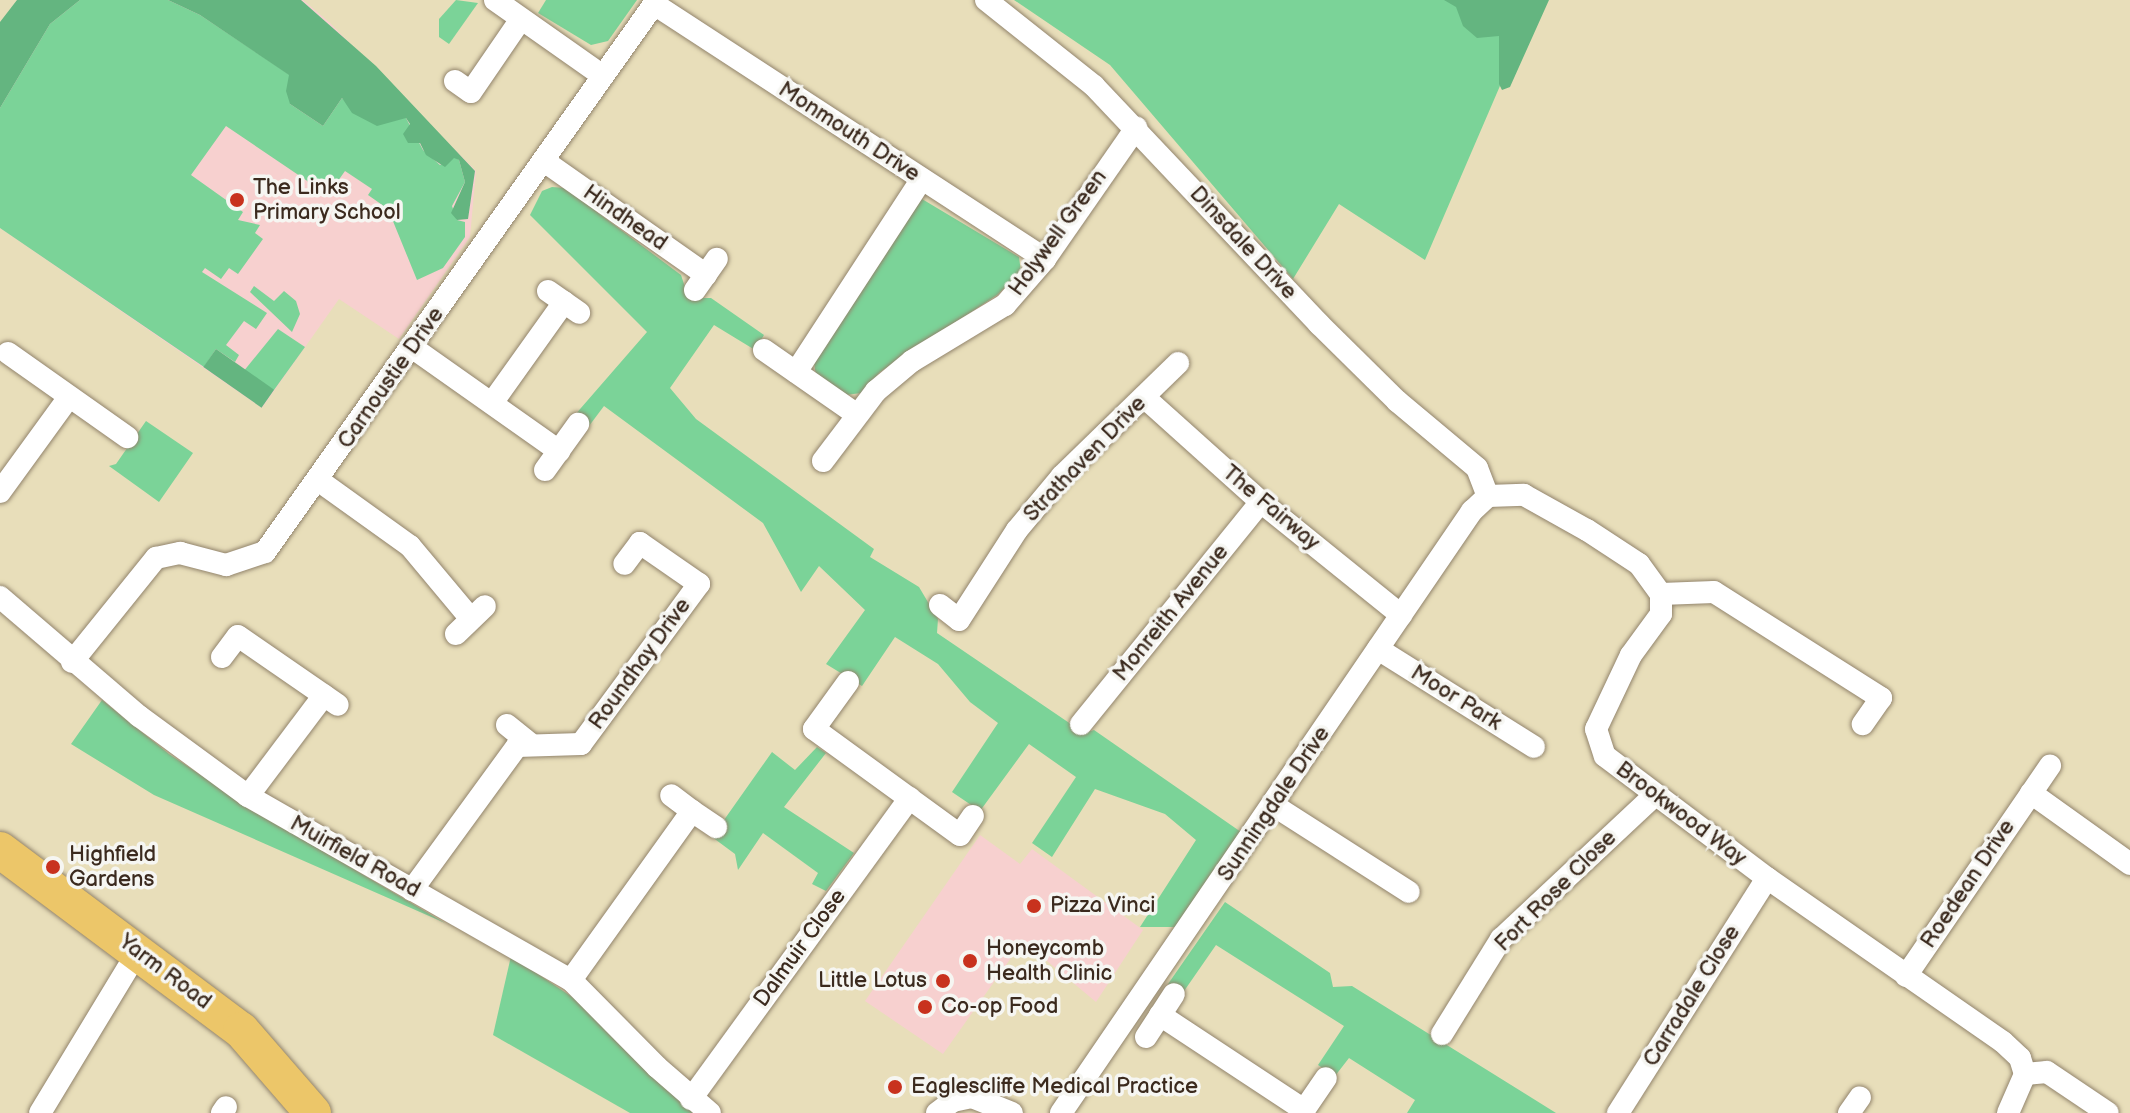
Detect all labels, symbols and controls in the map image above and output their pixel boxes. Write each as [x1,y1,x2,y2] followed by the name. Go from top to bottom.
[773,76,925,188] street label: Monmouth Drive
[1003,165,1113,301] street label: Holywell Green
[253,174,403,226] place label: The Links Primary School
[578,180,672,256] street label: Hindhead
[1184,181,1302,305] street label: Dinsdale Drive
[228,191,246,209] marker: The Links Primary School
[332,302,450,454] street label: Carnoustie Drive
[1018,391,1152,527] street label: Strathaven Drive
[1217,460,1325,556] street label: The Fairway
[1108,539,1234,687] street label: Monreith Avenue
[583,593,697,735] street label: Roundhay Drive
[1406,660,1506,736] street label: Moor Park
[1212,722,1336,886] street label: Sunningdale Drive
[1610,756,1752,872] street label: Brookwood Way
[285,810,425,904] street label: Muirfield Road
[1915,815,2021,953] street label: Roedean Drive
[1490,825,1622,957] street label: Fort Rose Close
[69,841,156,892] place label: Highfield Gardens
[44,858,62,876] marker: Highfield Gardens
[748,884,852,1012] street label: Dalmuir Close
[1050,893,1156,919] place label: Pizza Vinci
[1025,897,1043,915] marker: Pizza Vinci
[1638,920,1746,1072] street label: Carradale Close
[114,929,216,1015] street label: Yarm Road
[986,935,1112,986] place label: Honeycomb Health Clinic
[961,952,979,970] marker: Honeycomb Health Clinic
[818,968,927,994] place label: Little Lotus
[934,972,952,990] marker: Little Lotus
[941,994,1058,1020] place label: Co-op Food
[916,998,934,1016] marker: Co-op Food
[911,1074,1198,1100] place label: Eaglescliffe Medical Practice
[886,1078,904,1096] marker: Eaglescliffe Medical Practice

